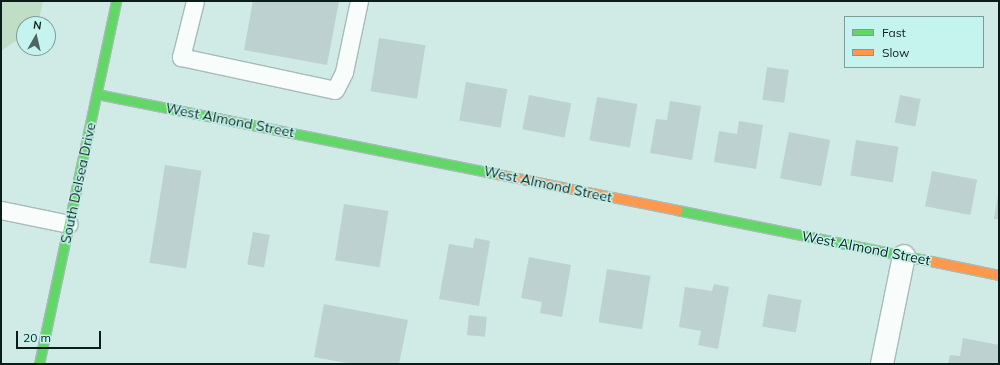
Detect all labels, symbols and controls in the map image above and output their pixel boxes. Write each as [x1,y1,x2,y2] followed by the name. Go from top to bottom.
[16,16,56,56] north arrow
[844,16,984,68] legend
[32,18,43,33] text: N
[882,25,906,40] text: Fast
[882,45,910,60] text: Slow
[164,99,296,141] street label: West Almond Street
[57,121,99,245] street label: South Delsea Drive
[482,162,614,206] street label: West Almond Street
[800,227,932,269] street label: West Almond Street
[18,323,103,349] scale bar
[23,330,51,345] text: 20 m

